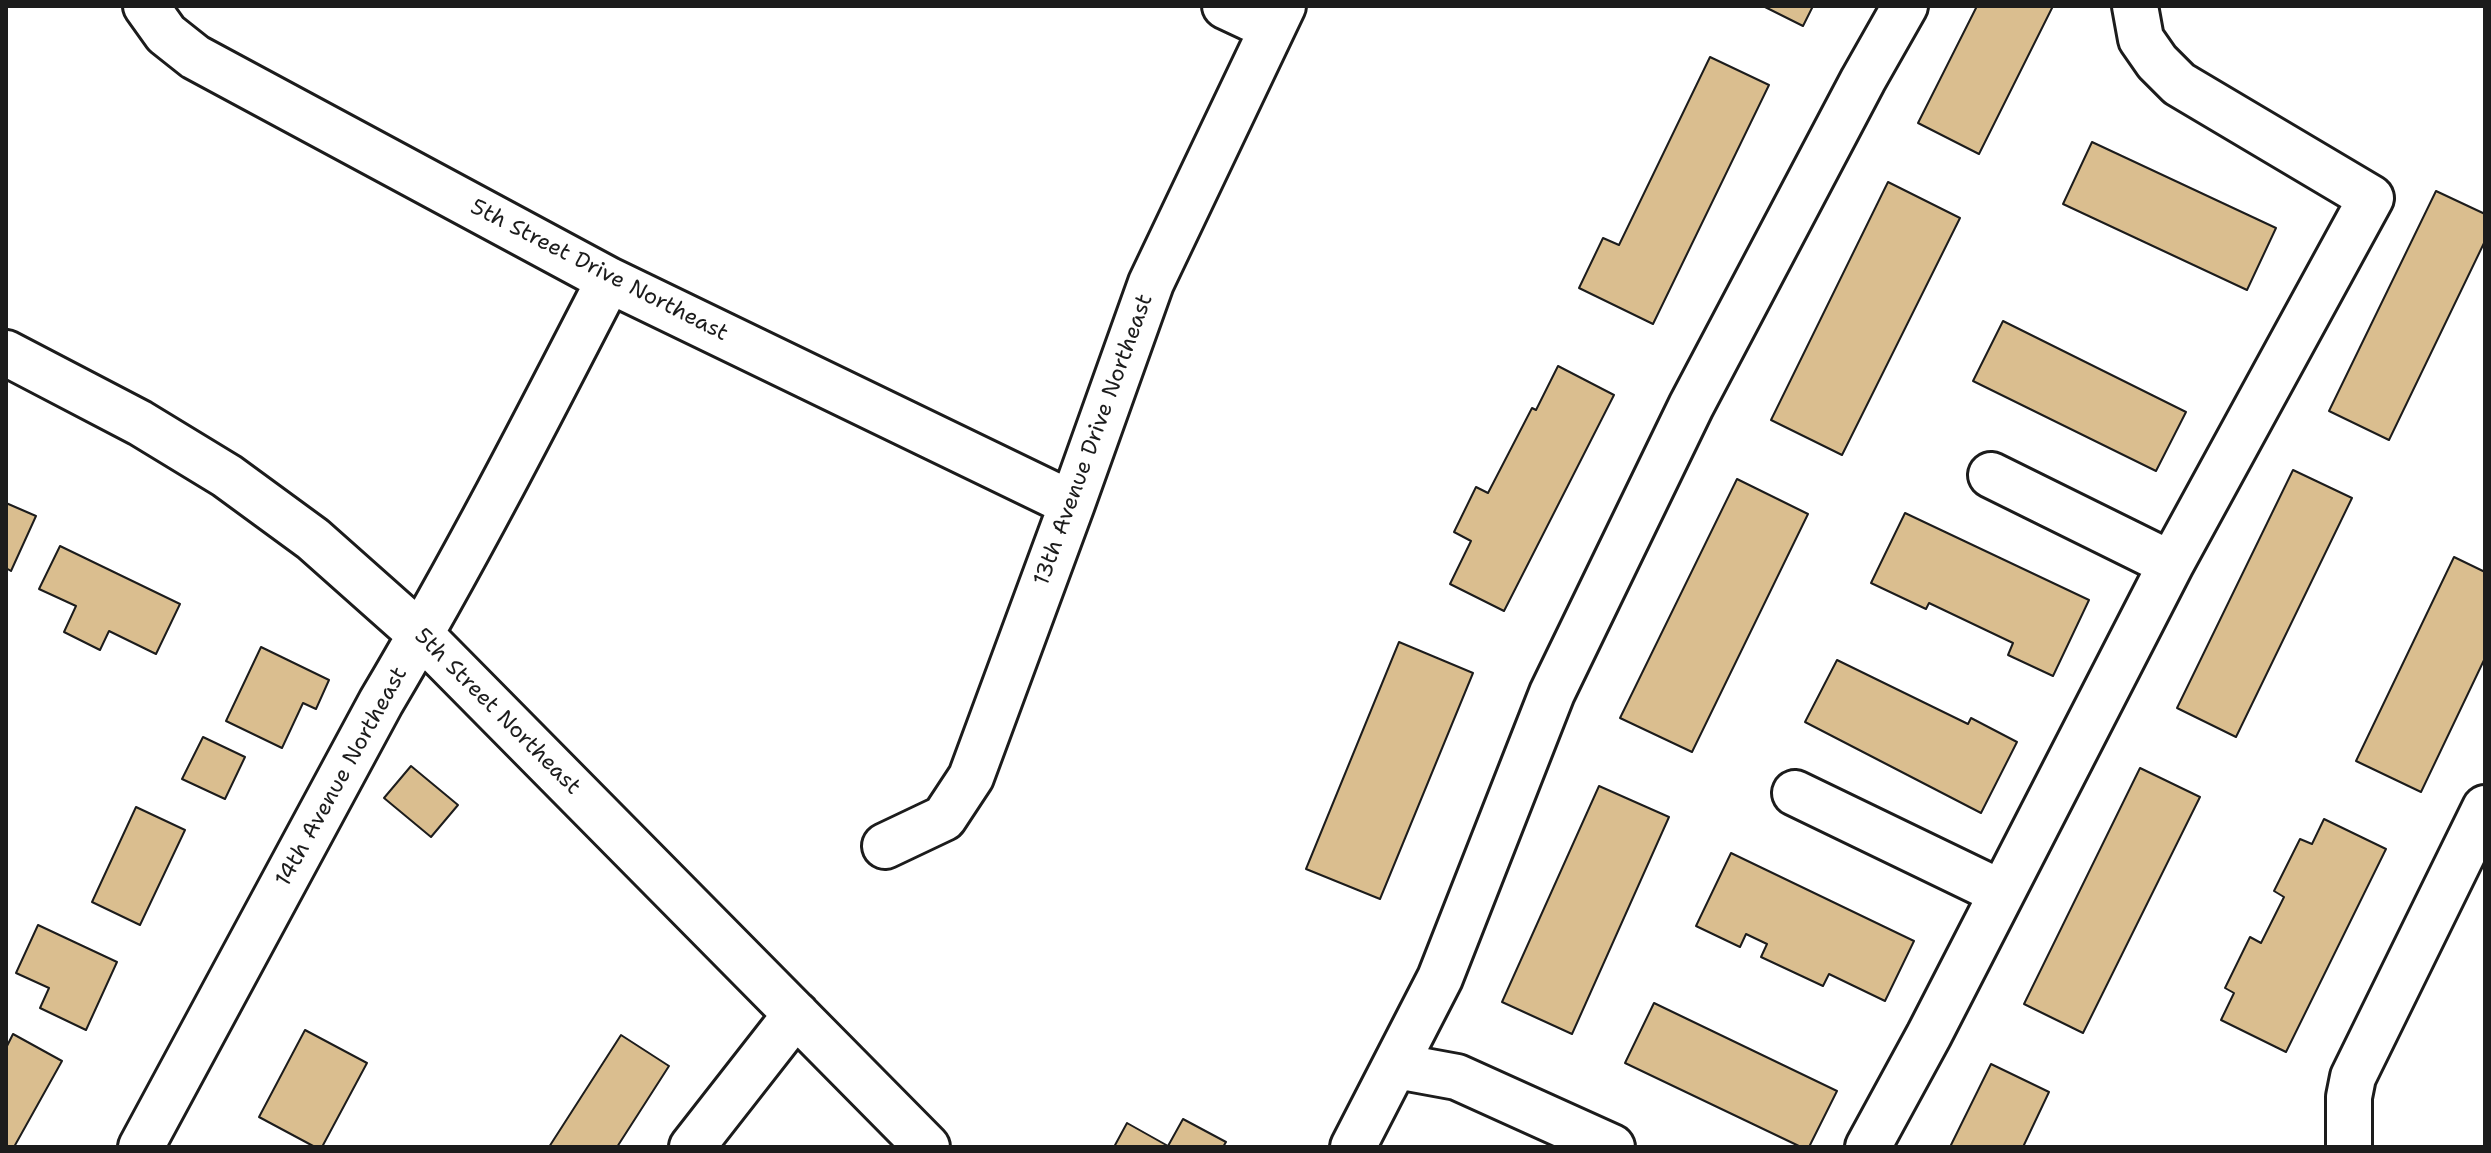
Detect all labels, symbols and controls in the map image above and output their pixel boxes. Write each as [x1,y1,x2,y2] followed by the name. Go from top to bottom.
[466,194,732,348] street label: 5th Street Drive Northeast
[1029,291,1159,589] street label: 13th Avenue Drive Northeast
[408,623,586,801] street label: 5th Street Northeast
[271,663,413,891] street label: 14th Avenue Northeast

